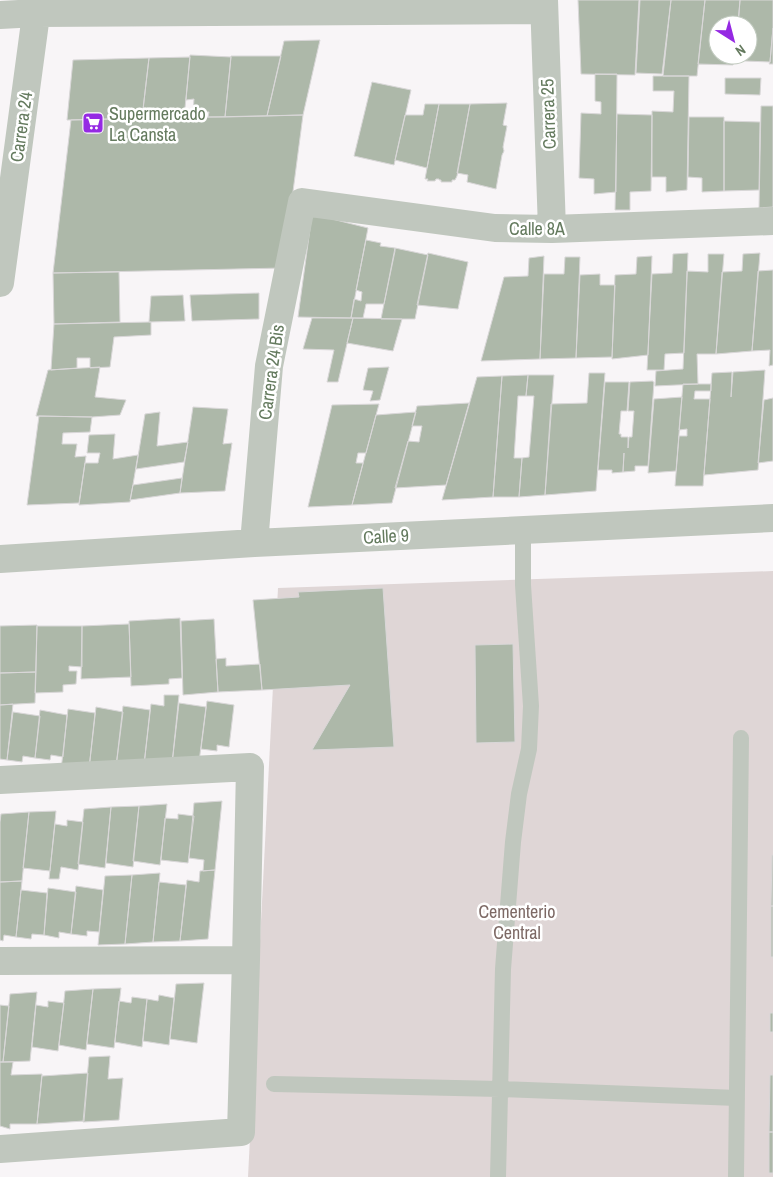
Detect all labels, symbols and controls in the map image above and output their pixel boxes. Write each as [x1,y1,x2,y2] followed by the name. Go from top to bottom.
[708,15,758,65] north arrow
[732,41,749,60] text: N
[534,78,562,150] street label: Carrera 25
[4,90,38,164] street label: Carrera 24
[109,101,206,147] place label: Supermercado La Cansta
[81,111,105,135] supermarket icon: Supermercado La Cansta
[509,216,565,241] street label: Calle 8A
[252,323,290,421] street label: Carrera 24 Bis
[362,522,410,550] street label: Calle 9
[478,899,556,945] park label: Cementerio Central

